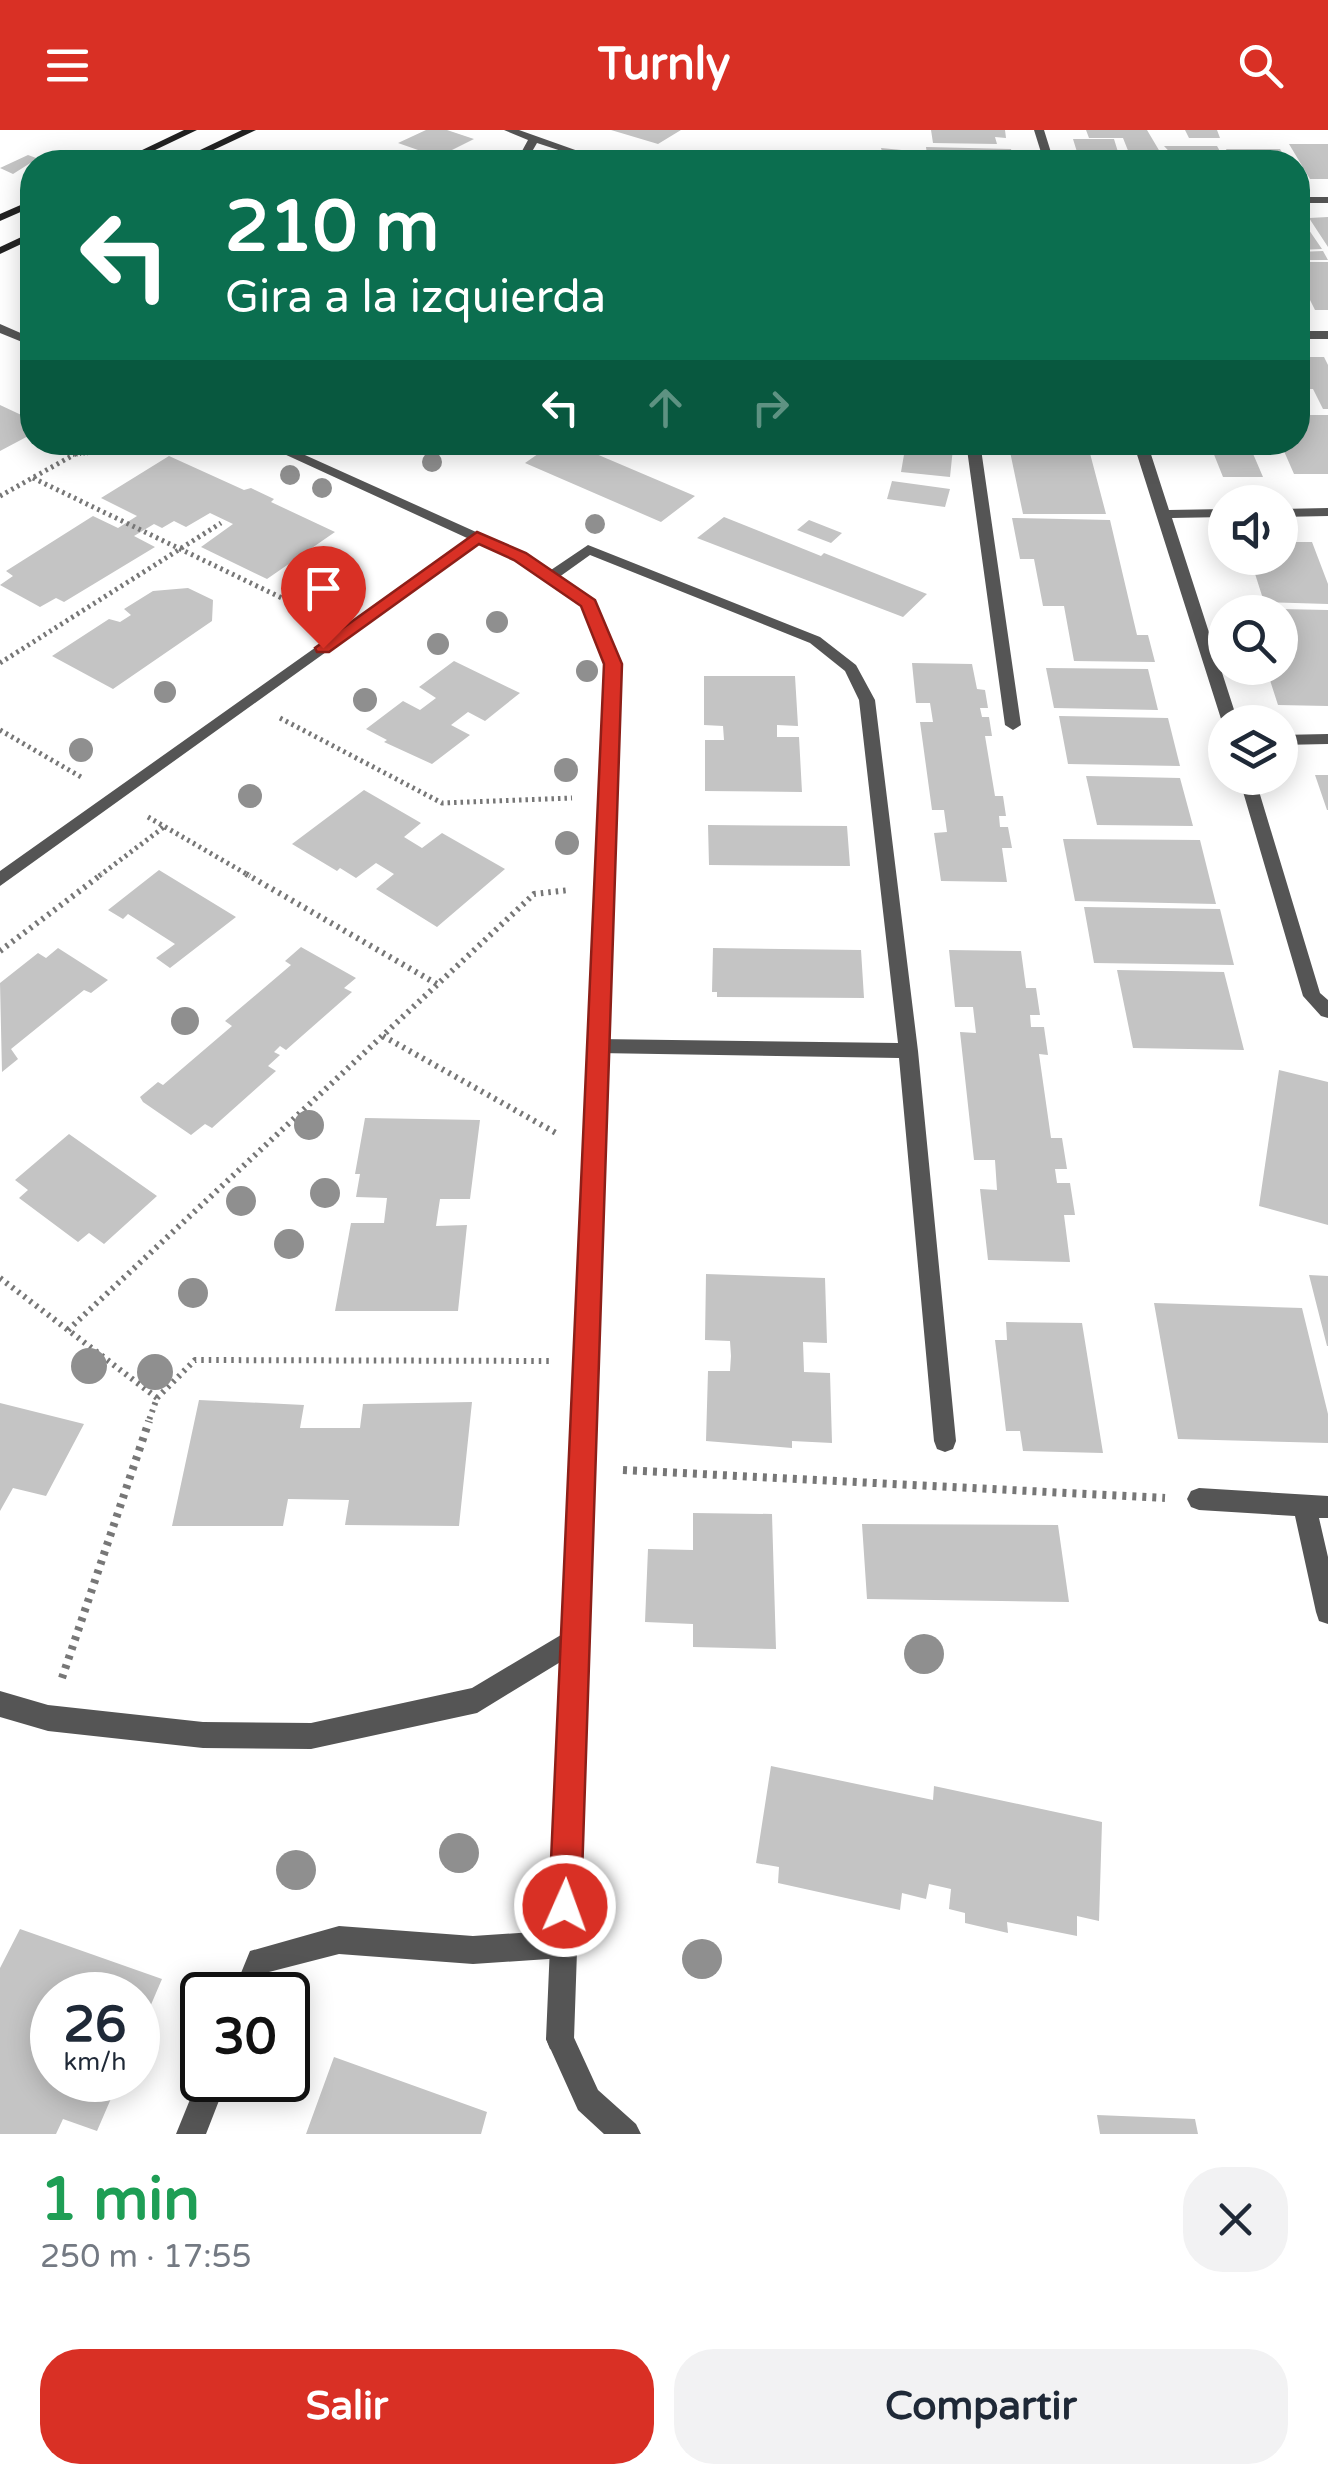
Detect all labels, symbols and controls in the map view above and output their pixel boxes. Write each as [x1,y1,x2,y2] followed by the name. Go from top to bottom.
[40,38,95,93] icon: menu
[598,38,730,92] text: Turnly
[1233,38,1288,93] icon: search
[225,186,439,270] text: 210 m
[60,190,190,320] icon: left
[225,271,606,325] text: Gira a la izquierda
[533,380,588,435] icon: left
[638,380,693,435] icon: ahead
[743,380,798,435] icon: right
[1208,485,1298,795] map controls
[1208,485,1298,575] button: sound
[281,546,366,649] pin
[296,561,351,616] icon: arrive
[1208,595,1298,685] button: search
[1208,705,1298,795] button: layers
[513,1854,617,1958] position arrow
[180,1972,310,2102] speed limit sign: 30
[64,1995,126,2055] text: 26
[64,2047,126,2077] text: km/h
[40,2164,200,2236] text: 1 min
[1183,2167,1288,2272] button: close
[40,2238,252,2276] text: 250 m · 17:55
[40,2349,654,2464] button: Salir
[674,2349,1288,2464] button: Compartir

